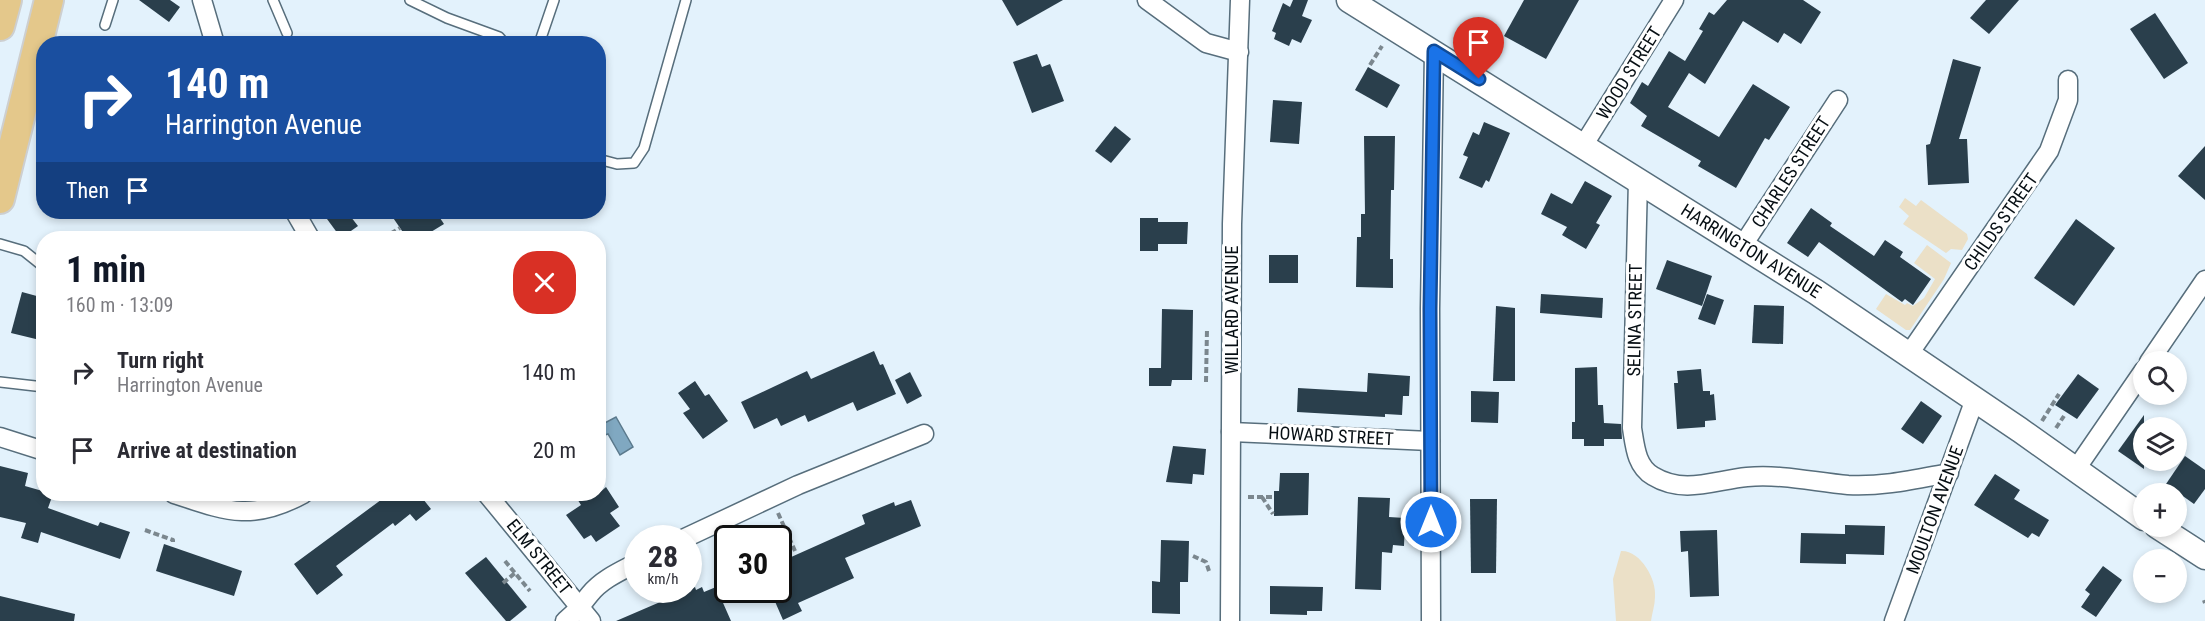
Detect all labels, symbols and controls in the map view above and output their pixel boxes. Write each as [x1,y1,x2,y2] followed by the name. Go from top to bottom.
[1453,17,1504,79] pin
[1592,22,1665,123] street label: WOOD STREET
[1462,26,1495,59] icon: arrive
[165,59,270,108] text: 140 m
[66,60,144,138] icon: right
[165,109,362,141] text: Harrington Avenue
[1747,112,1834,231] street label: CHARLES STREET
[1959,169,2042,274] street label: CHILDS STREET
[121,174,154,207] icon: arrive
[66,178,109,203] text: Then
[1677,199,1825,302] street label: HARRINGTON AVENUE
[1221,246,1242,374] street label: WILLARD AVENUE
[66,249,146,291] text: 1 min
[513,251,576,314] button: close
[1623,263,1646,377] street label: SELINA STREET
[66,293,173,317] text: 160 m · 13:09
[117,348,204,373] text: Turn right
[2133,351,2187,603] map controls
[2133,351,2187,405] button: search
[66,356,99,389] icon: right
[522,360,576,385] text: 140 m
[117,373,263,397] text: Harrington Avenue
[2133,417,2187,471] button: layers
[1268,422,1394,449] street label: HOWARD STREET
[66,434,99,467] icon: arrive
[117,438,297,463] text: Arrive at destination
[533,438,576,463] text: 20 m
[1902,443,1967,577] street label: MOULTON AVENUE
[2133,483,2187,537] button: +
[1399,490,1463,554] position arrow
[503,515,576,599] street label: ELM STREET
[714,525,792,603] speed limit sign: 30
[648,539,678,574] text: 28
[2133,549,2187,603] button: −
[648,570,678,588] text: km/h

